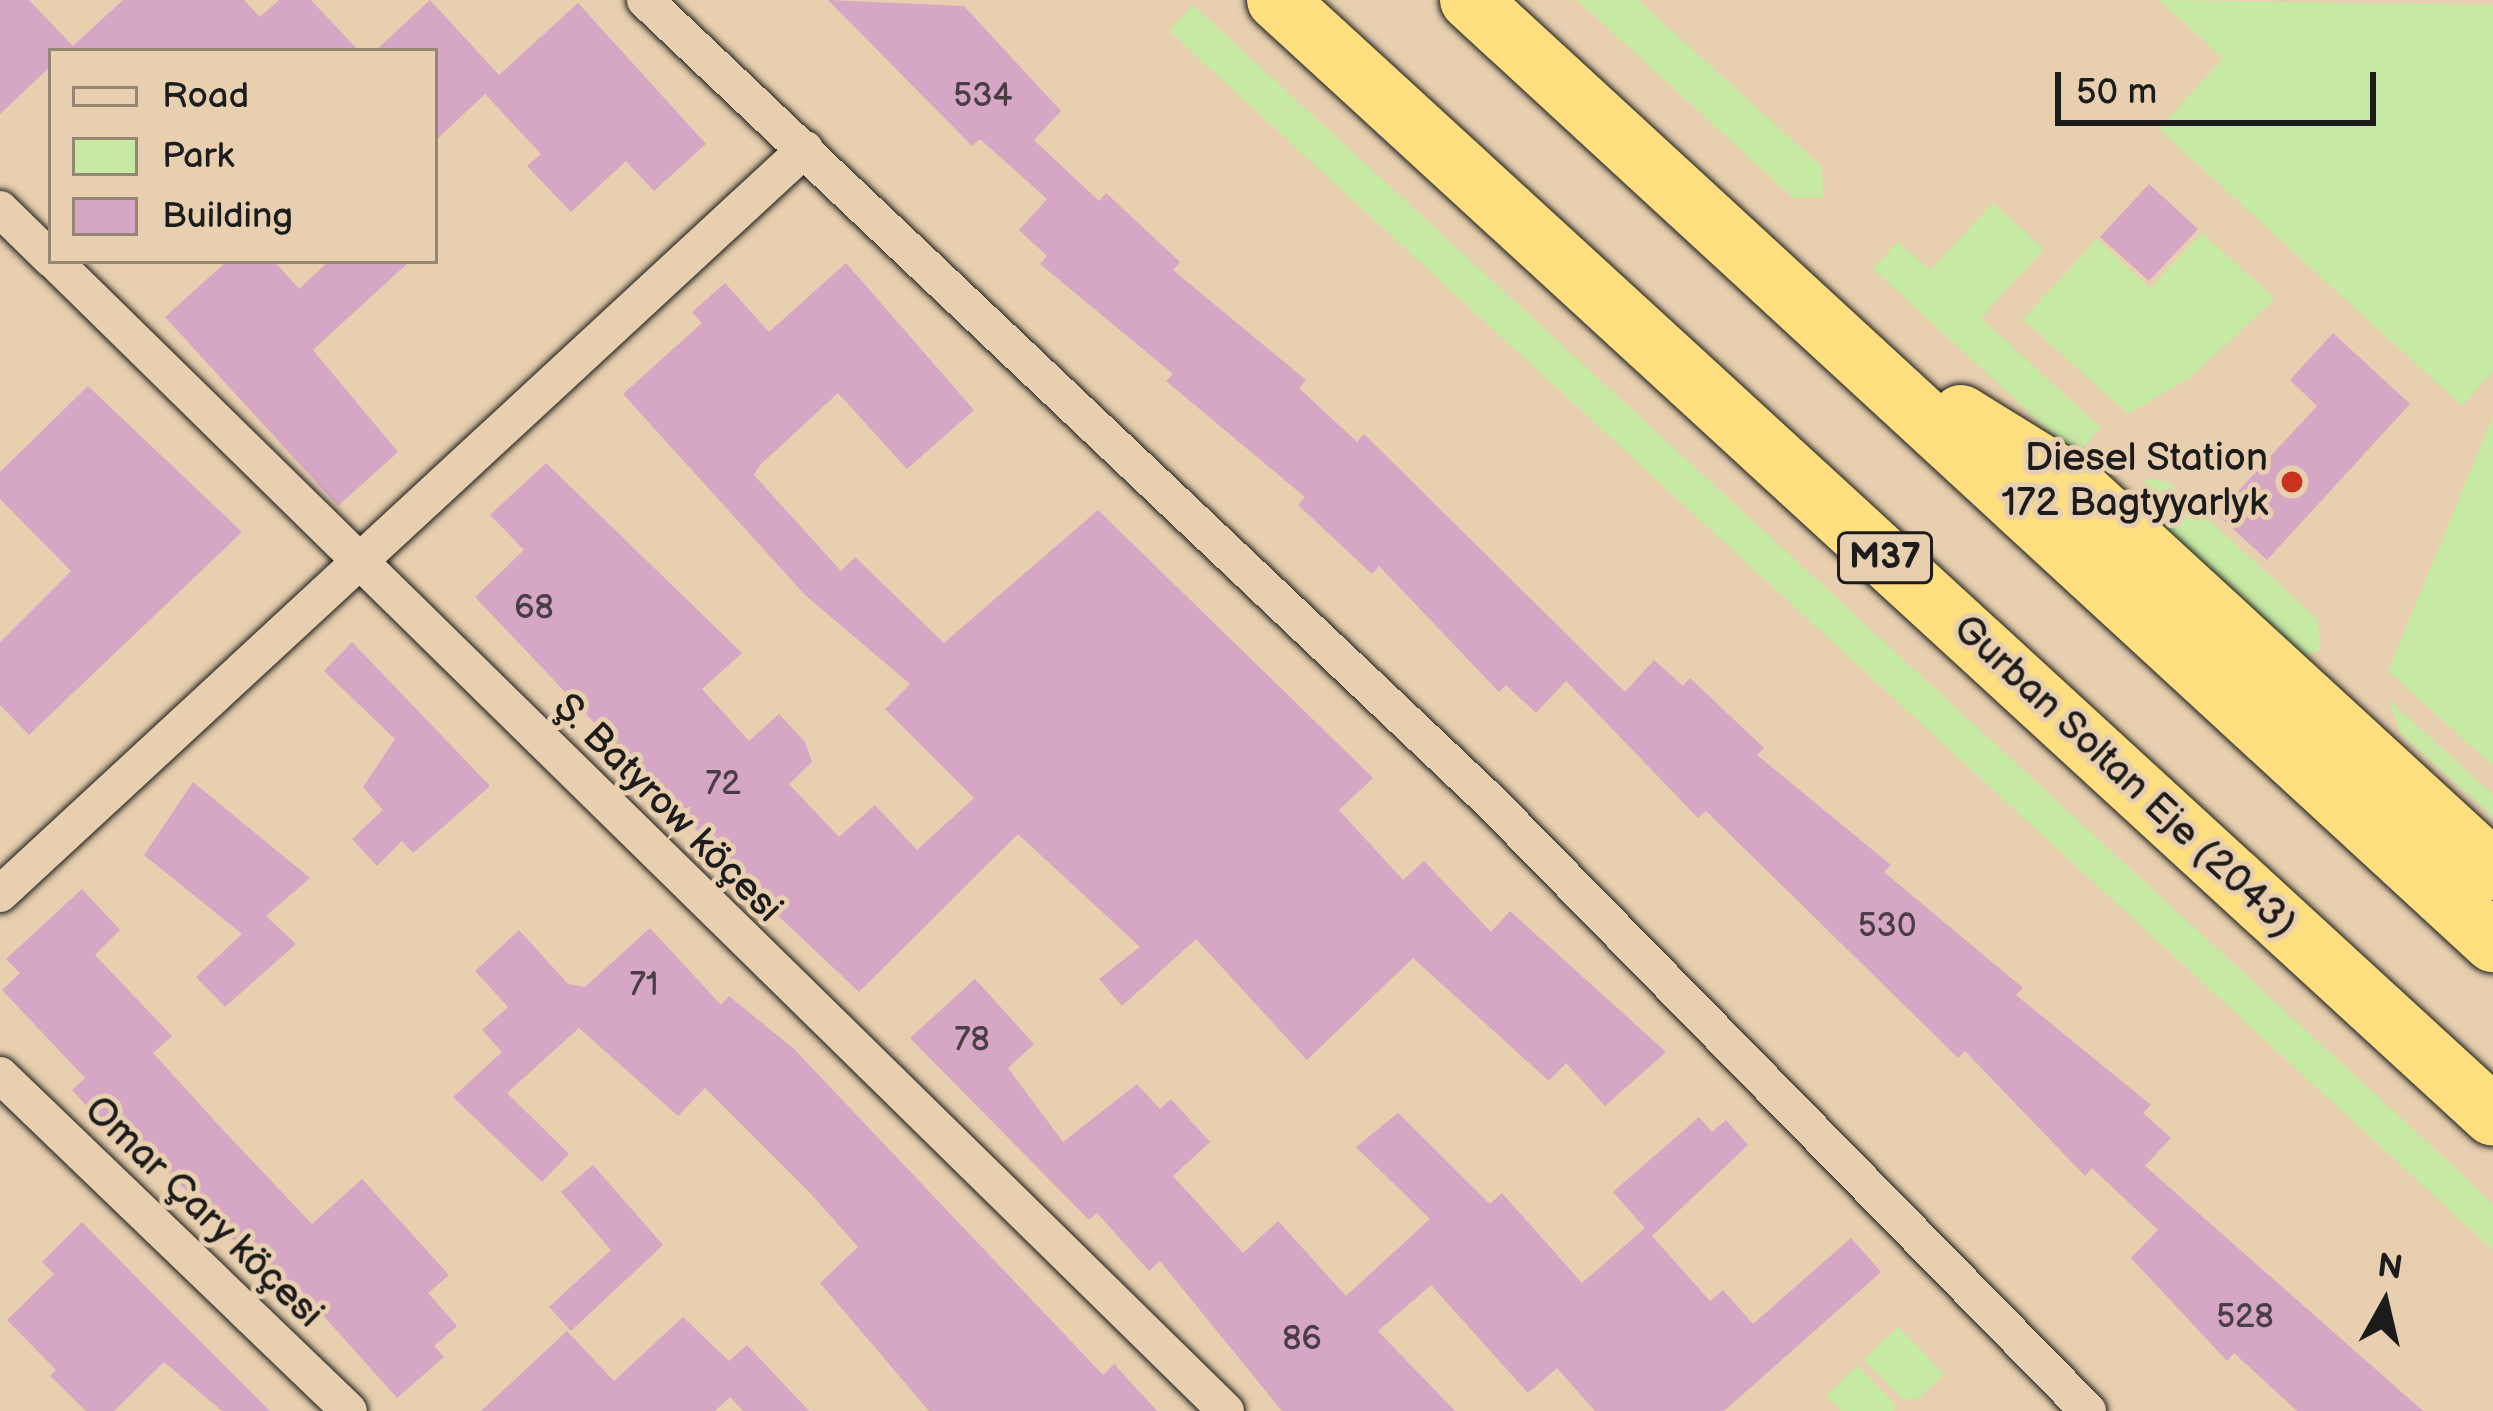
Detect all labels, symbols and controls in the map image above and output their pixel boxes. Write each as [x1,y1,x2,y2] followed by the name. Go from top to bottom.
[48,48,438,264] legend
[2061,48,2382,122] scale bar
[2076,71,2157,114] text: 50 m
[162,75,249,118] text: Road
[953,77,1013,117] house number: 534
[162,135,234,178] text: Park
[162,195,293,238] text: Building
[2001,437,2268,528] place label: Diesel Station 172 Bagtyyarlyk
[2279,469,2305,495] marker: Diesel Station 172 Bagtyyarlyk
[1837,528,1933,588] road number: M37
[514,589,554,629] house number: 68
[1943,606,2305,948] street label: Gurban Soltan Eje (2043)
[543,685,791,933] street label: Ş. Batyrow köçesi
[705,765,741,805] house number: 72
[1858,907,1916,947] house number: 530
[630,966,658,1006] house number: 71
[954,1021,990,1061] house number: 78
[73,1087,333,1339] street label: Omar Çary köçesi
[2325,1243,2445,1363] north arrow
[2375,1246,2405,1289] text: N
[2216,1298,2274,1338] house number: 528
[1282,1320,1322,1360] house number: 86

